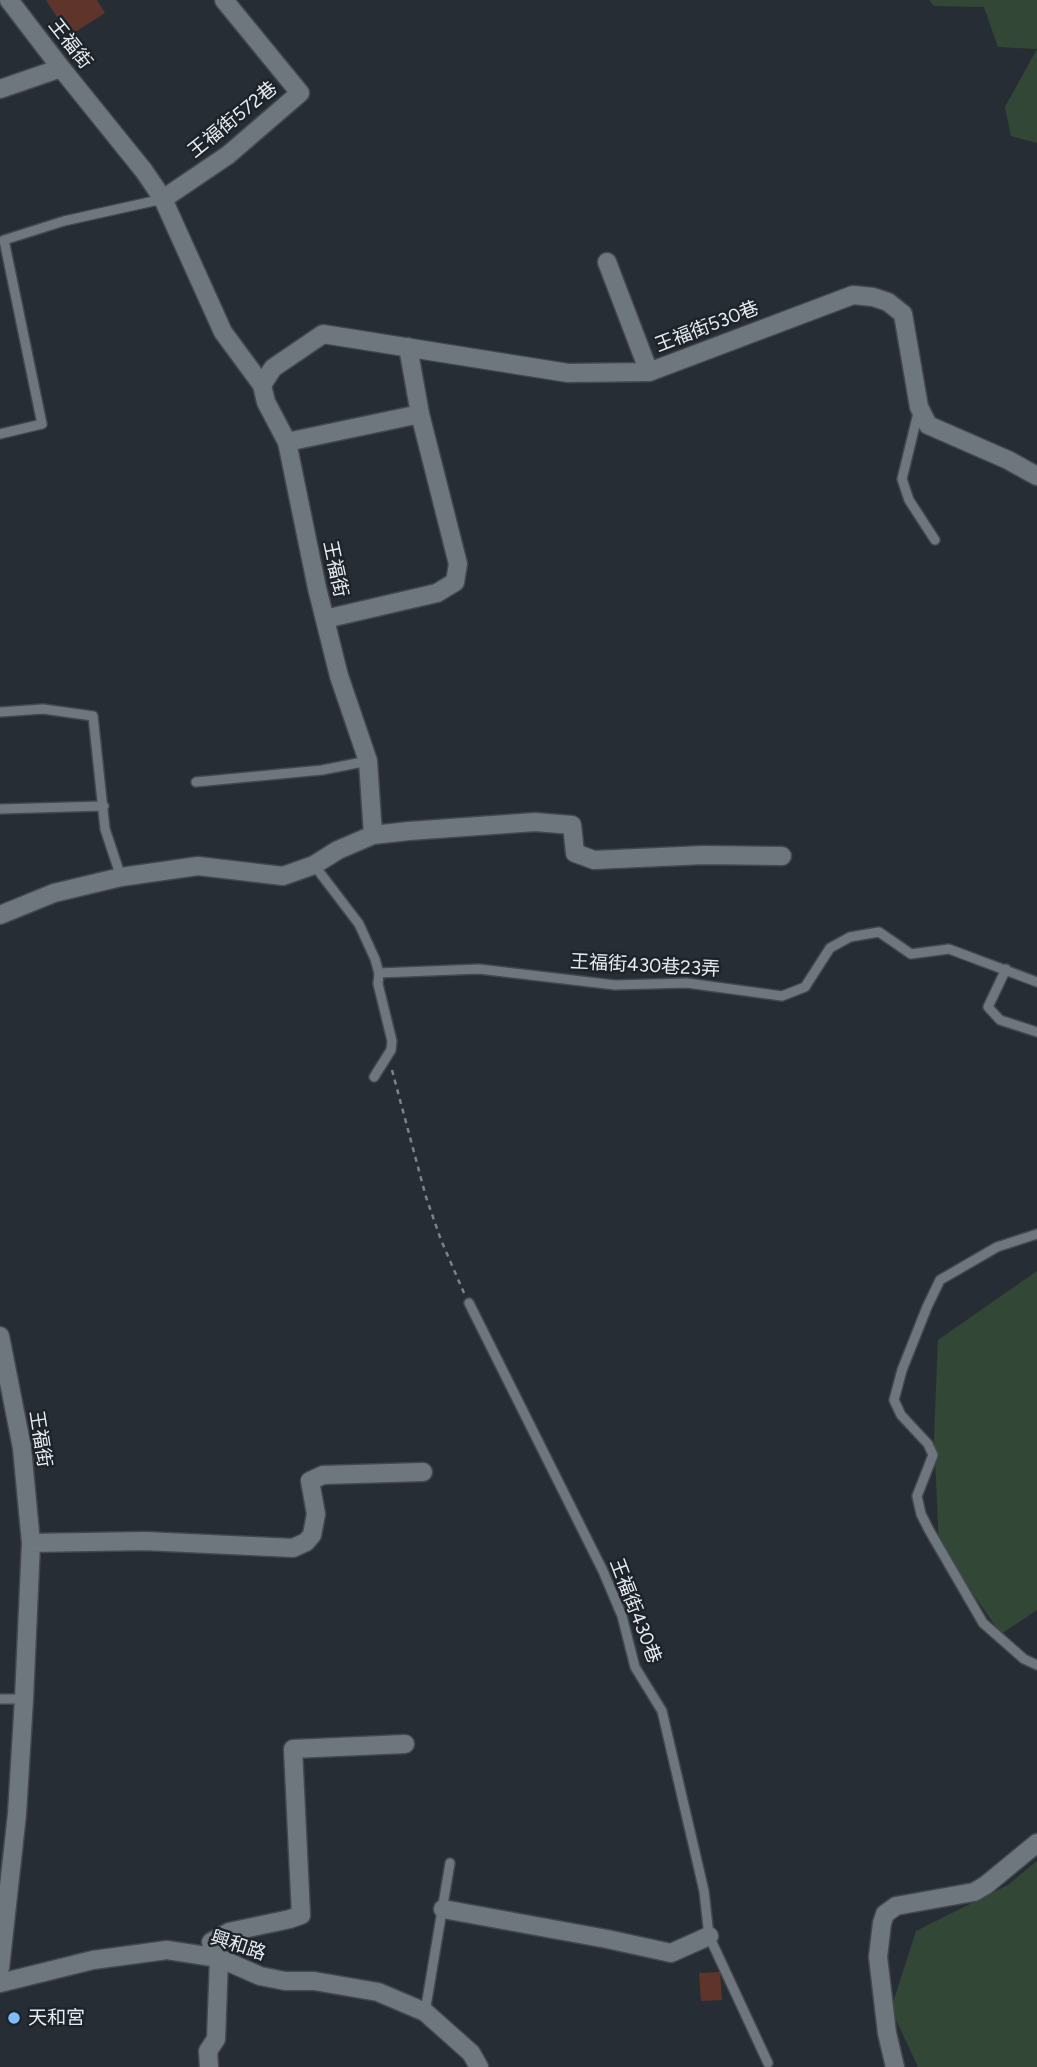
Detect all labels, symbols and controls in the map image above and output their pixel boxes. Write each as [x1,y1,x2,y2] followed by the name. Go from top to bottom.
[43,15,97,73] street label: 王福街
[184,77,282,163] street label: 王福街572巷
[652,297,762,357] street label: 王福街530巷
[318,539,352,599] street label: 王福街
[569,951,721,981] street label: 王福街430巷23弄
[24,1409,56,1469] street label: 王福街
[605,1555,665,1667] street label: 王福街430巷
[207,1926,269,1966] street label: 興和路
[28,2007,85,2029] place label: 天和宮
[6,2010,22,2026] marker: 天和宮

